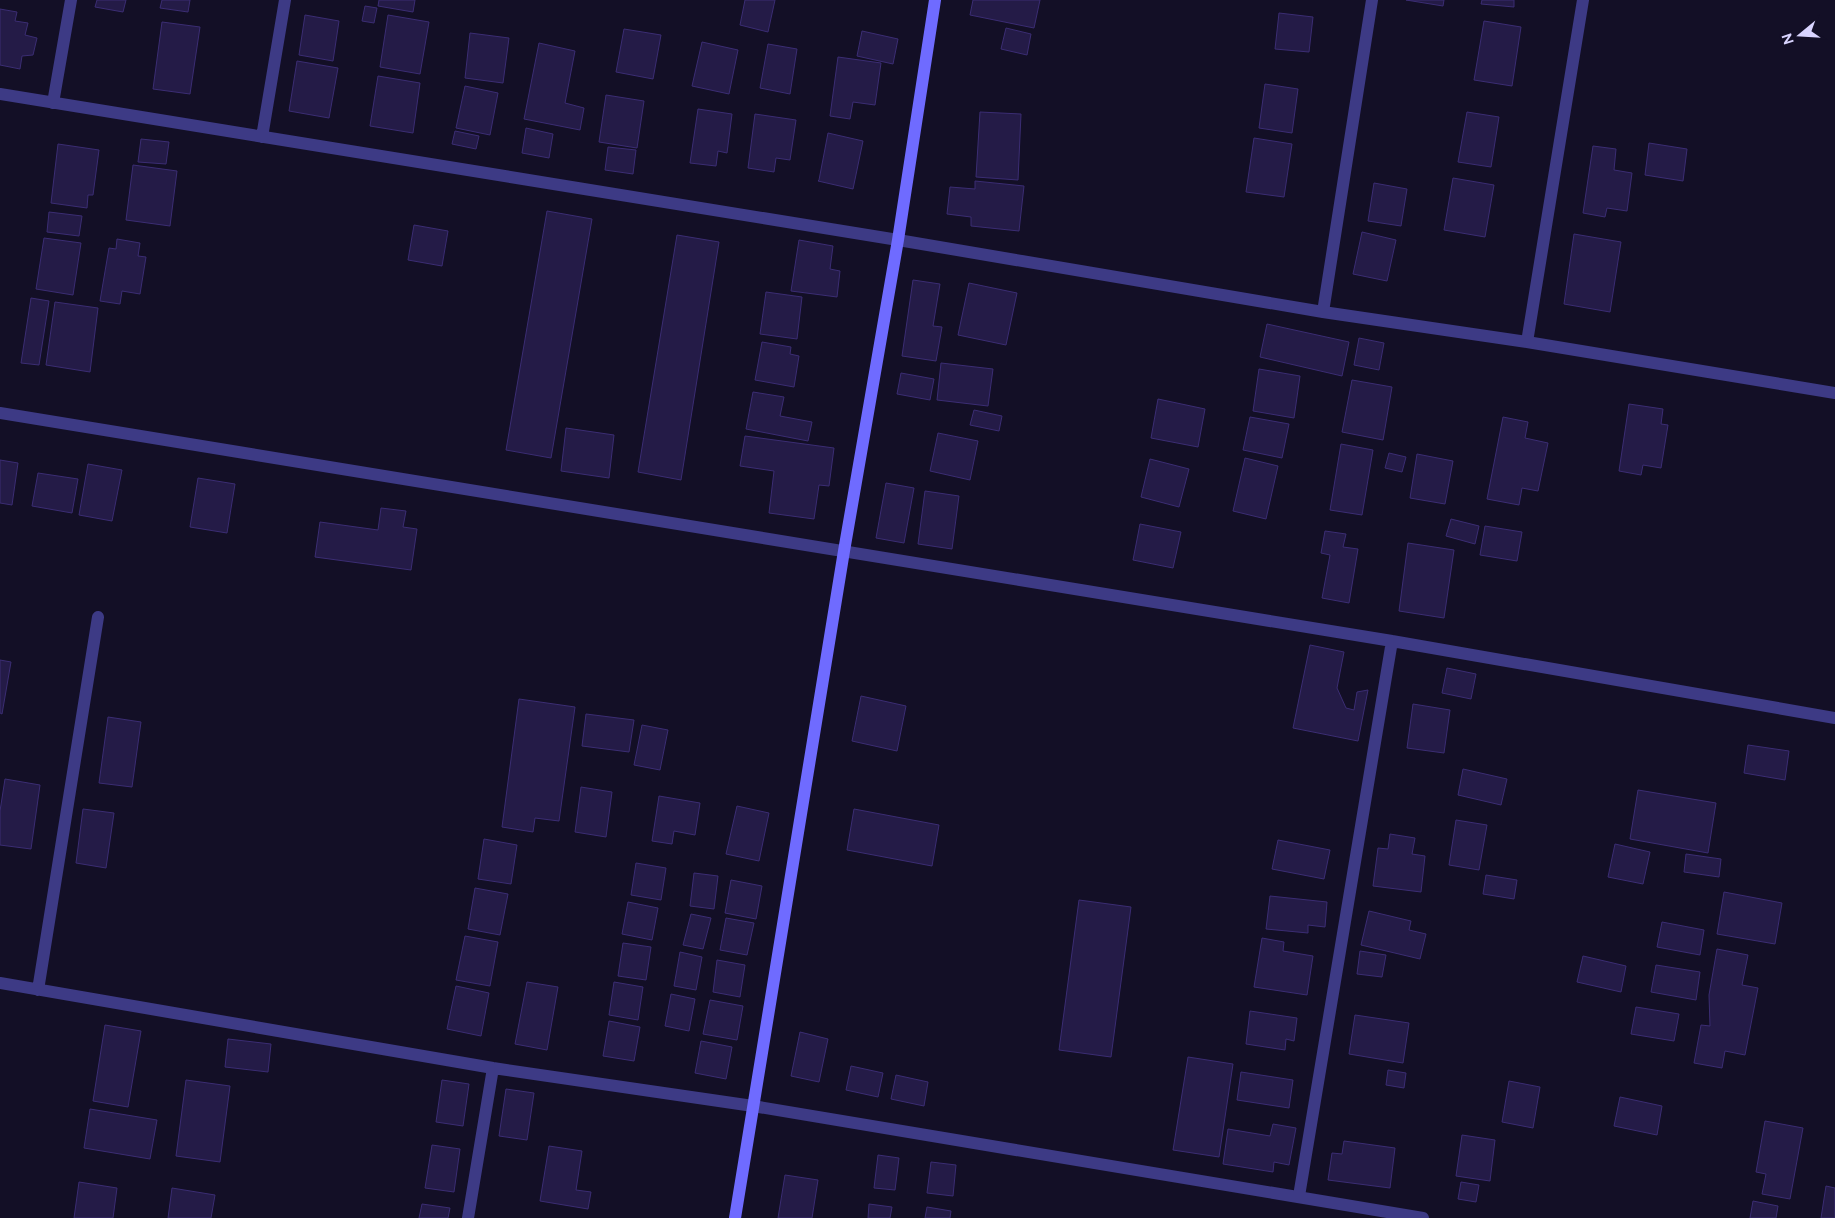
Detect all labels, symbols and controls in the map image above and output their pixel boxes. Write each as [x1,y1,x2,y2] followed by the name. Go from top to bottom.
[1775,10,1825,60] north arrow
[1778,31,1797,47] text: N

